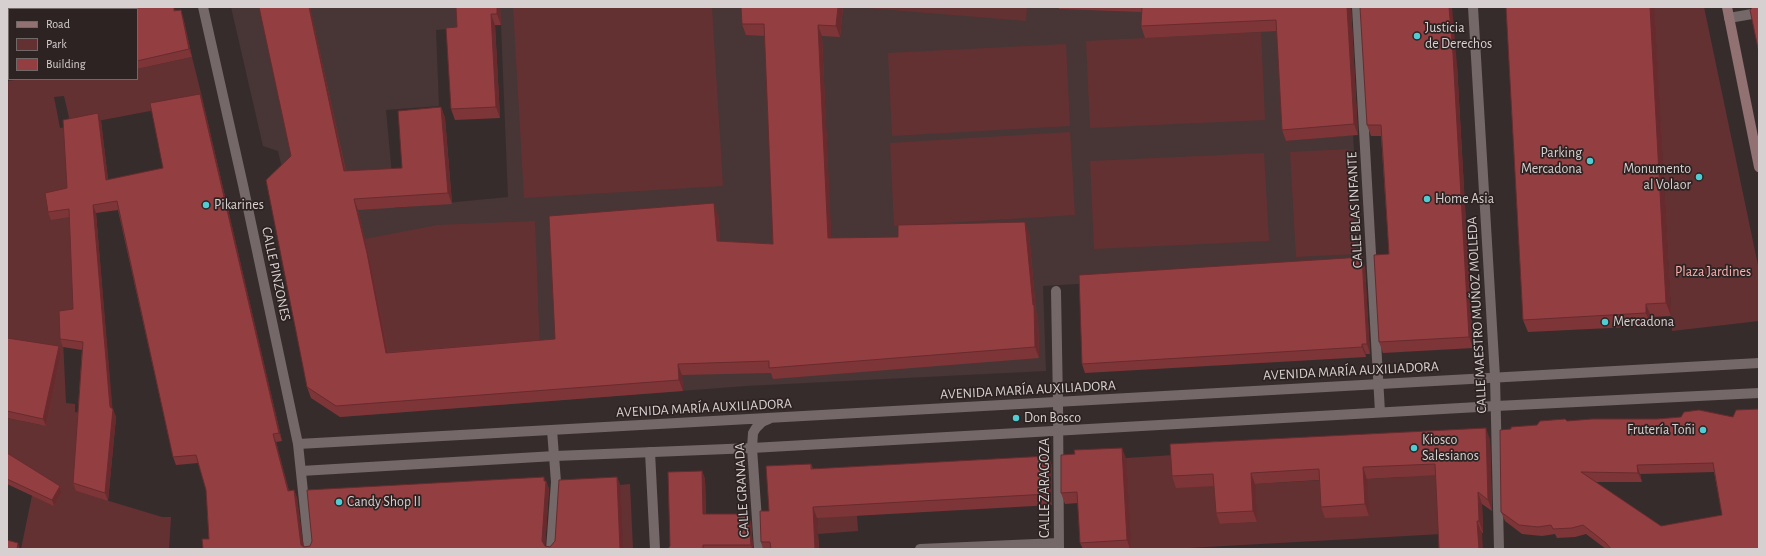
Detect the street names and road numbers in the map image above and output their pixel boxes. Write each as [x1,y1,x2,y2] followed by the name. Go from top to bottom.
[1344,151,1366,269] street label: CALLE BLAS INFANTE
[1463,216,1491,414] street label: CALLE MAESTRO MUÑOZ MOLLEDA
[258,225,294,323] street label: CALLE PINZONES
[1263,358,1439,384] street label: AVENIDA MARÍA AUXILIADORA
[940,377,1116,403] street label: AVENIDA MARÍA AUXILIADORA
[616,395,792,421] street label: AVENIDA MARÍA AUXILIADORA
[1037,438,1053,538] street label: CALLE ZARAGOZA
[731,442,753,538] street label: CALLE GRANADA

